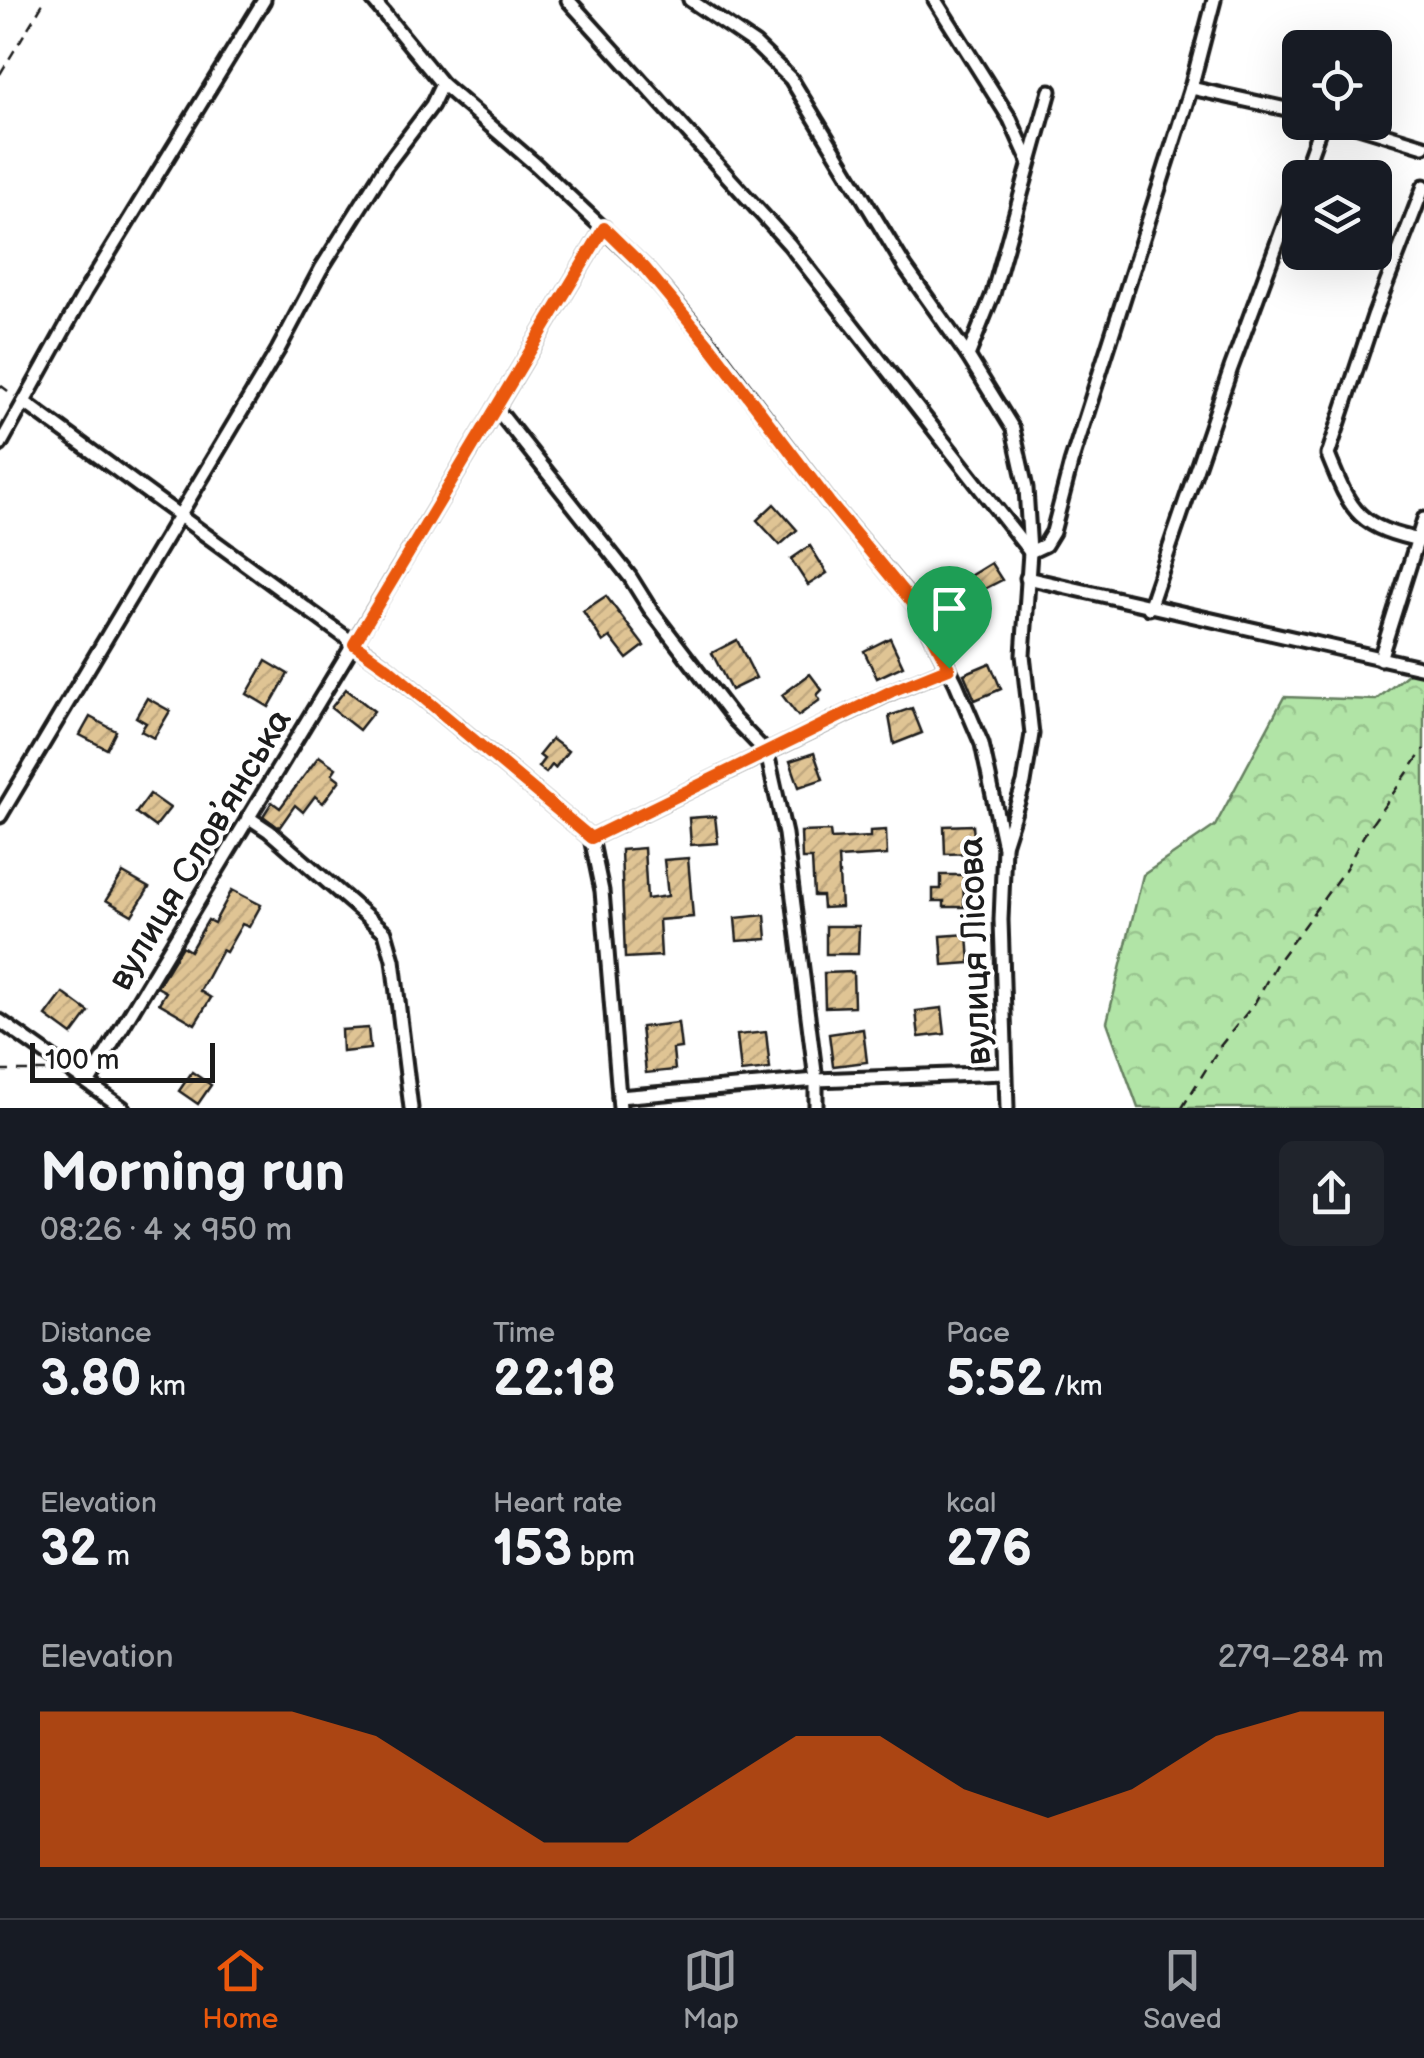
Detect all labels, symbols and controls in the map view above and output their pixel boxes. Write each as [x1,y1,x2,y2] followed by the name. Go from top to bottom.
[1282,30,1392,270] map controls
[1282,30,1392,140] button: locate
[1282,160,1392,270] button: layers
[907,566,992,669] pin
[922,581,977,636] icon: arrive
[99,701,301,998] street label: вулиця Словʼянська
[950,836,1001,1066] street label: вулиця Лісова
[30,1038,215,1082] scale bar
[45,1044,119,1077] text: 100 m
[40,1140,345,1207] text: Morning run
[1279,1141,1384,1246] button: share
[40,1211,292,1250] text: 08:26 · 4 × 950 m
[40,1317,152,1350] text: Distance
[493,1317,555,1350] text: Time
[946,1317,1010,1350] text: Pace
[40,1350,141,1410] text: 3.80
[493,1350,616,1410] text: 22:18
[946,1350,1046,1410] text: 5:52
[141,1370,186,1403] text: km
[1046,1370,1103,1403] text: /km
[40,1487,157,1520] text: Elevation
[493,1487,622,1520] text: Heart rate
[946,1487,996,1520] text: kcal
[40,1520,99,1580] text: 32
[493,1520,572,1580] text: 153
[946,1520,1032,1580] text: 276
[99,1540,130,1573] text: m
[572,1540,635,1573] text: bpm
[40,1638,173,1677] text: Elevation
[1218,1638,1384,1677] text: 279–284 m
[202,1943,278,2036] tab: Home
[683,1943,739,2036] tab: Map
[1143,1943,1222,2036] tab: Saved

